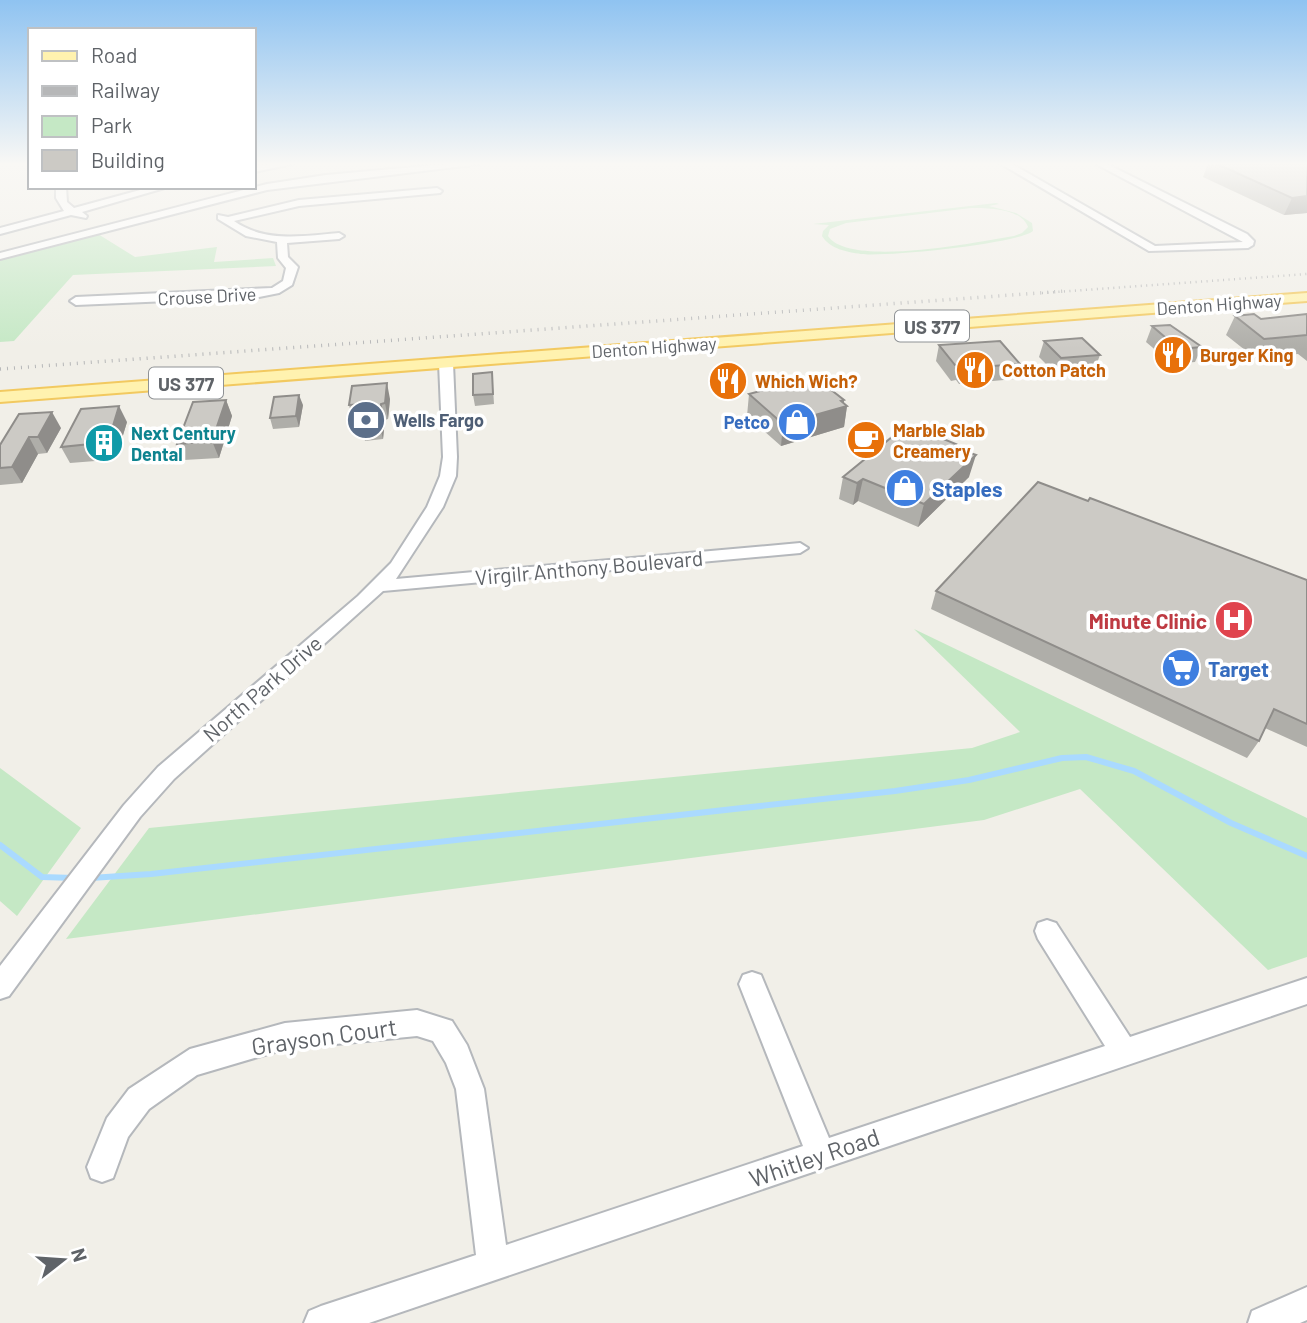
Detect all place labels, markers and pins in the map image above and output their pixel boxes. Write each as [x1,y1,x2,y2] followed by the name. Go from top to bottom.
[1152,334,1194,376] restaurant icon: Burger King
[1200,344,1293,366] place label: Burger King
[954,349,996,391] restaurant icon: Cotton Patch
[1002,359,1106,381] place label: Cotton Patch
[707,360,749,402] restaurant icon: Which Wich?
[755,370,858,392] place label: Which Wich?
[345,399,387,441] bank icon: Wells Fargo
[776,401,818,443] shop icon: Petco
[393,409,484,431] place label: Wells Fargo
[724,411,770,433] place label: Petco
[845,419,887,461] cafe icon: Marble Slab Creamery
[893,419,985,462] place label: Marble Slab Creamery
[83,422,125,464] building icon: Next Century Dental
[131,422,236,465] place label: Next Century Dental
[884,467,926,509] shop icon: Staples
[932,476,1002,501] place label: Staples
[1213,599,1255,641] hospital icon: Minute Clinic
[1089,608,1207,633] place label: Minute Clinic
[1160,647,1202,689] supermarket icon: Target
[1208,656,1269,681] place label: Target

